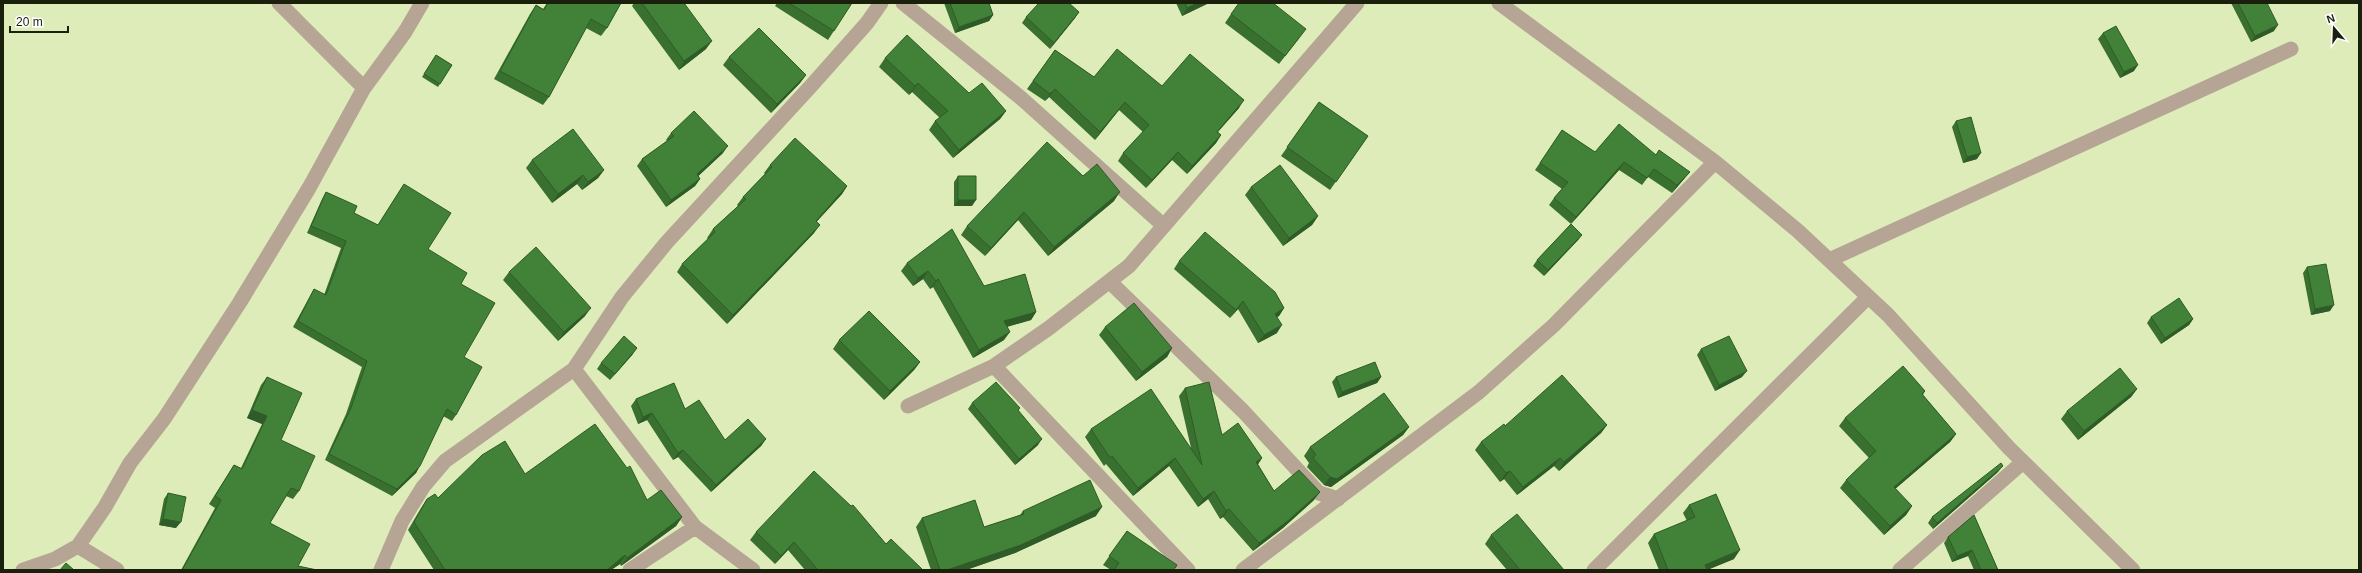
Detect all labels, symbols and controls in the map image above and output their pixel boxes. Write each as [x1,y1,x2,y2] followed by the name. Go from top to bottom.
[10,8,68,34] scale bar
[2314,8,2354,48] north arrow
[2325,12,2337,26] text: N
[16,15,43,29] text: 20 m

